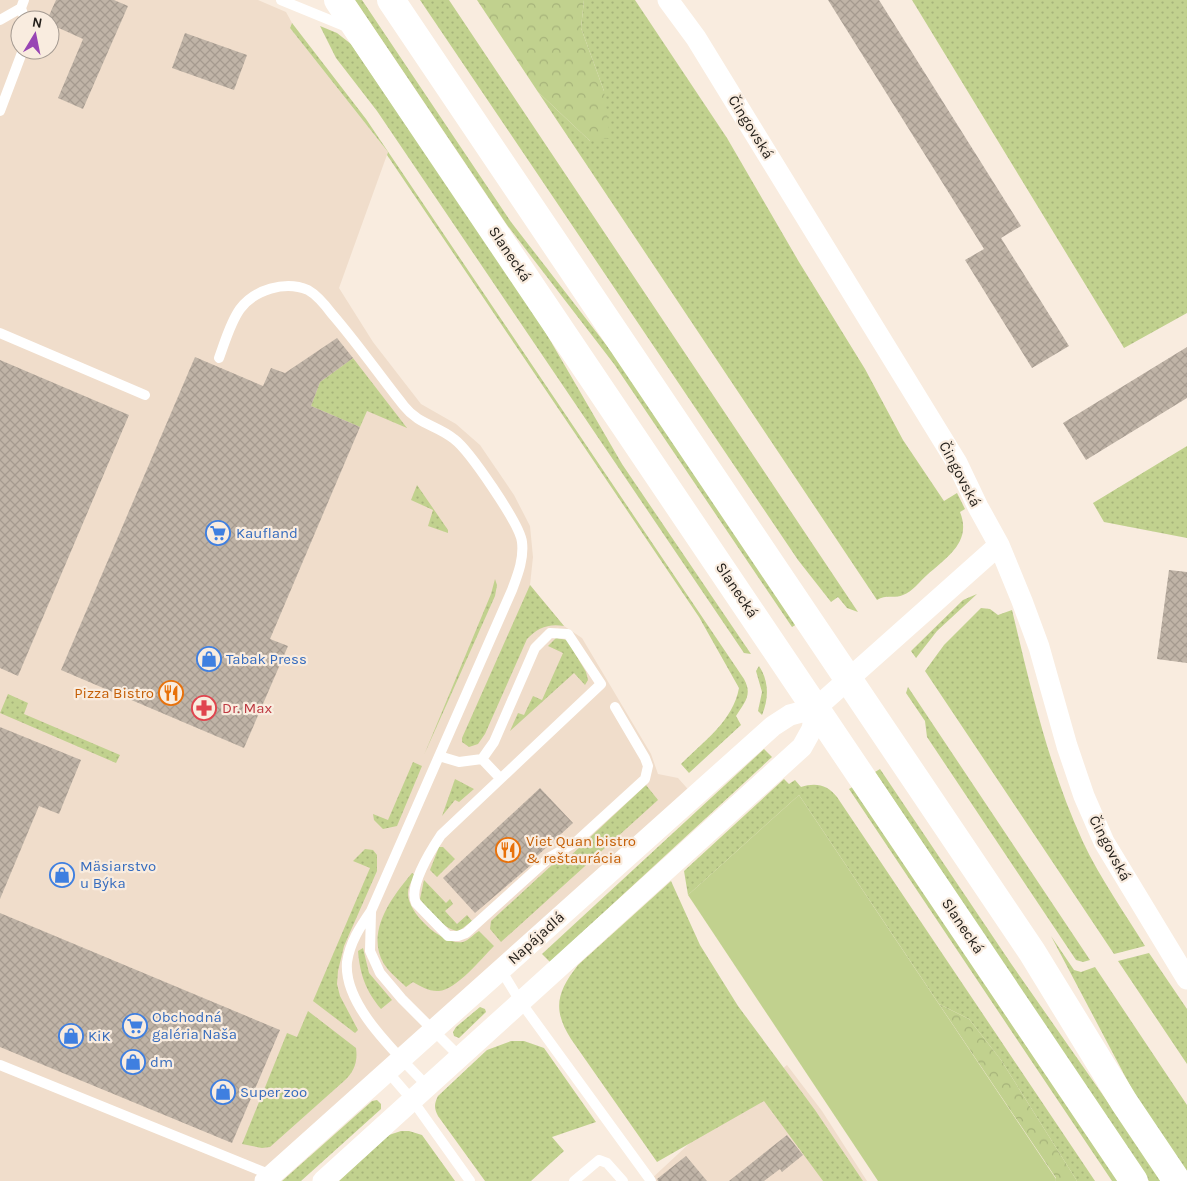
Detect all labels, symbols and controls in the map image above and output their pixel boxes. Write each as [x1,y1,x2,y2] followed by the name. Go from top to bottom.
[10,10,60,60] north arrow
[31,13,44,32] text: N
[724,92,778,162] street label: Čingovská
[485,223,535,285] street label: Slanecká
[935,438,985,510] street label: Čingovská
[205,520,231,546] supermarket icon: Kaufland
[236,524,298,542] place label: Kaufland
[712,559,762,621] street label: Slanecká
[196,646,222,672] shop icon: Tabak Press
[226,650,307,668] place label: Tabak Press
[158,680,184,706] restaurant icon: Pizza Bistro
[74,684,154,702] place label: Pizza Bistro
[191,695,217,721] pharmacy icon: Dr. Max
[222,699,273,717] place label: Dr. Max
[1085,812,1135,884] street label: Čingovská
[526,832,636,867] place label: Viet Quan bistro & reštaurácia
[495,837,521,863] restaurant icon: Viet Quan bistro & reštaurácia
[80,857,156,892] place label: Mäsiarstvo u Býka
[49,862,75,888] shop icon: Mäsiarstvo u Býka
[938,895,988,957] street label: Slanecká
[504,908,568,968] street label: Napájadlá
[152,1008,237,1043] place label: Obchodná galéria Naša
[122,1013,148,1039] supermarket icon: Obchodná galéria Naša
[58,1023,84,1049] shop icon: KiK
[88,1027,111,1045] place label: KiK
[120,1049,146,1075] shop icon: dm
[150,1053,173,1071] place label: dm
[210,1079,236,1105] shop icon: Super zoo
[240,1083,307,1101] place label: Super zoo

